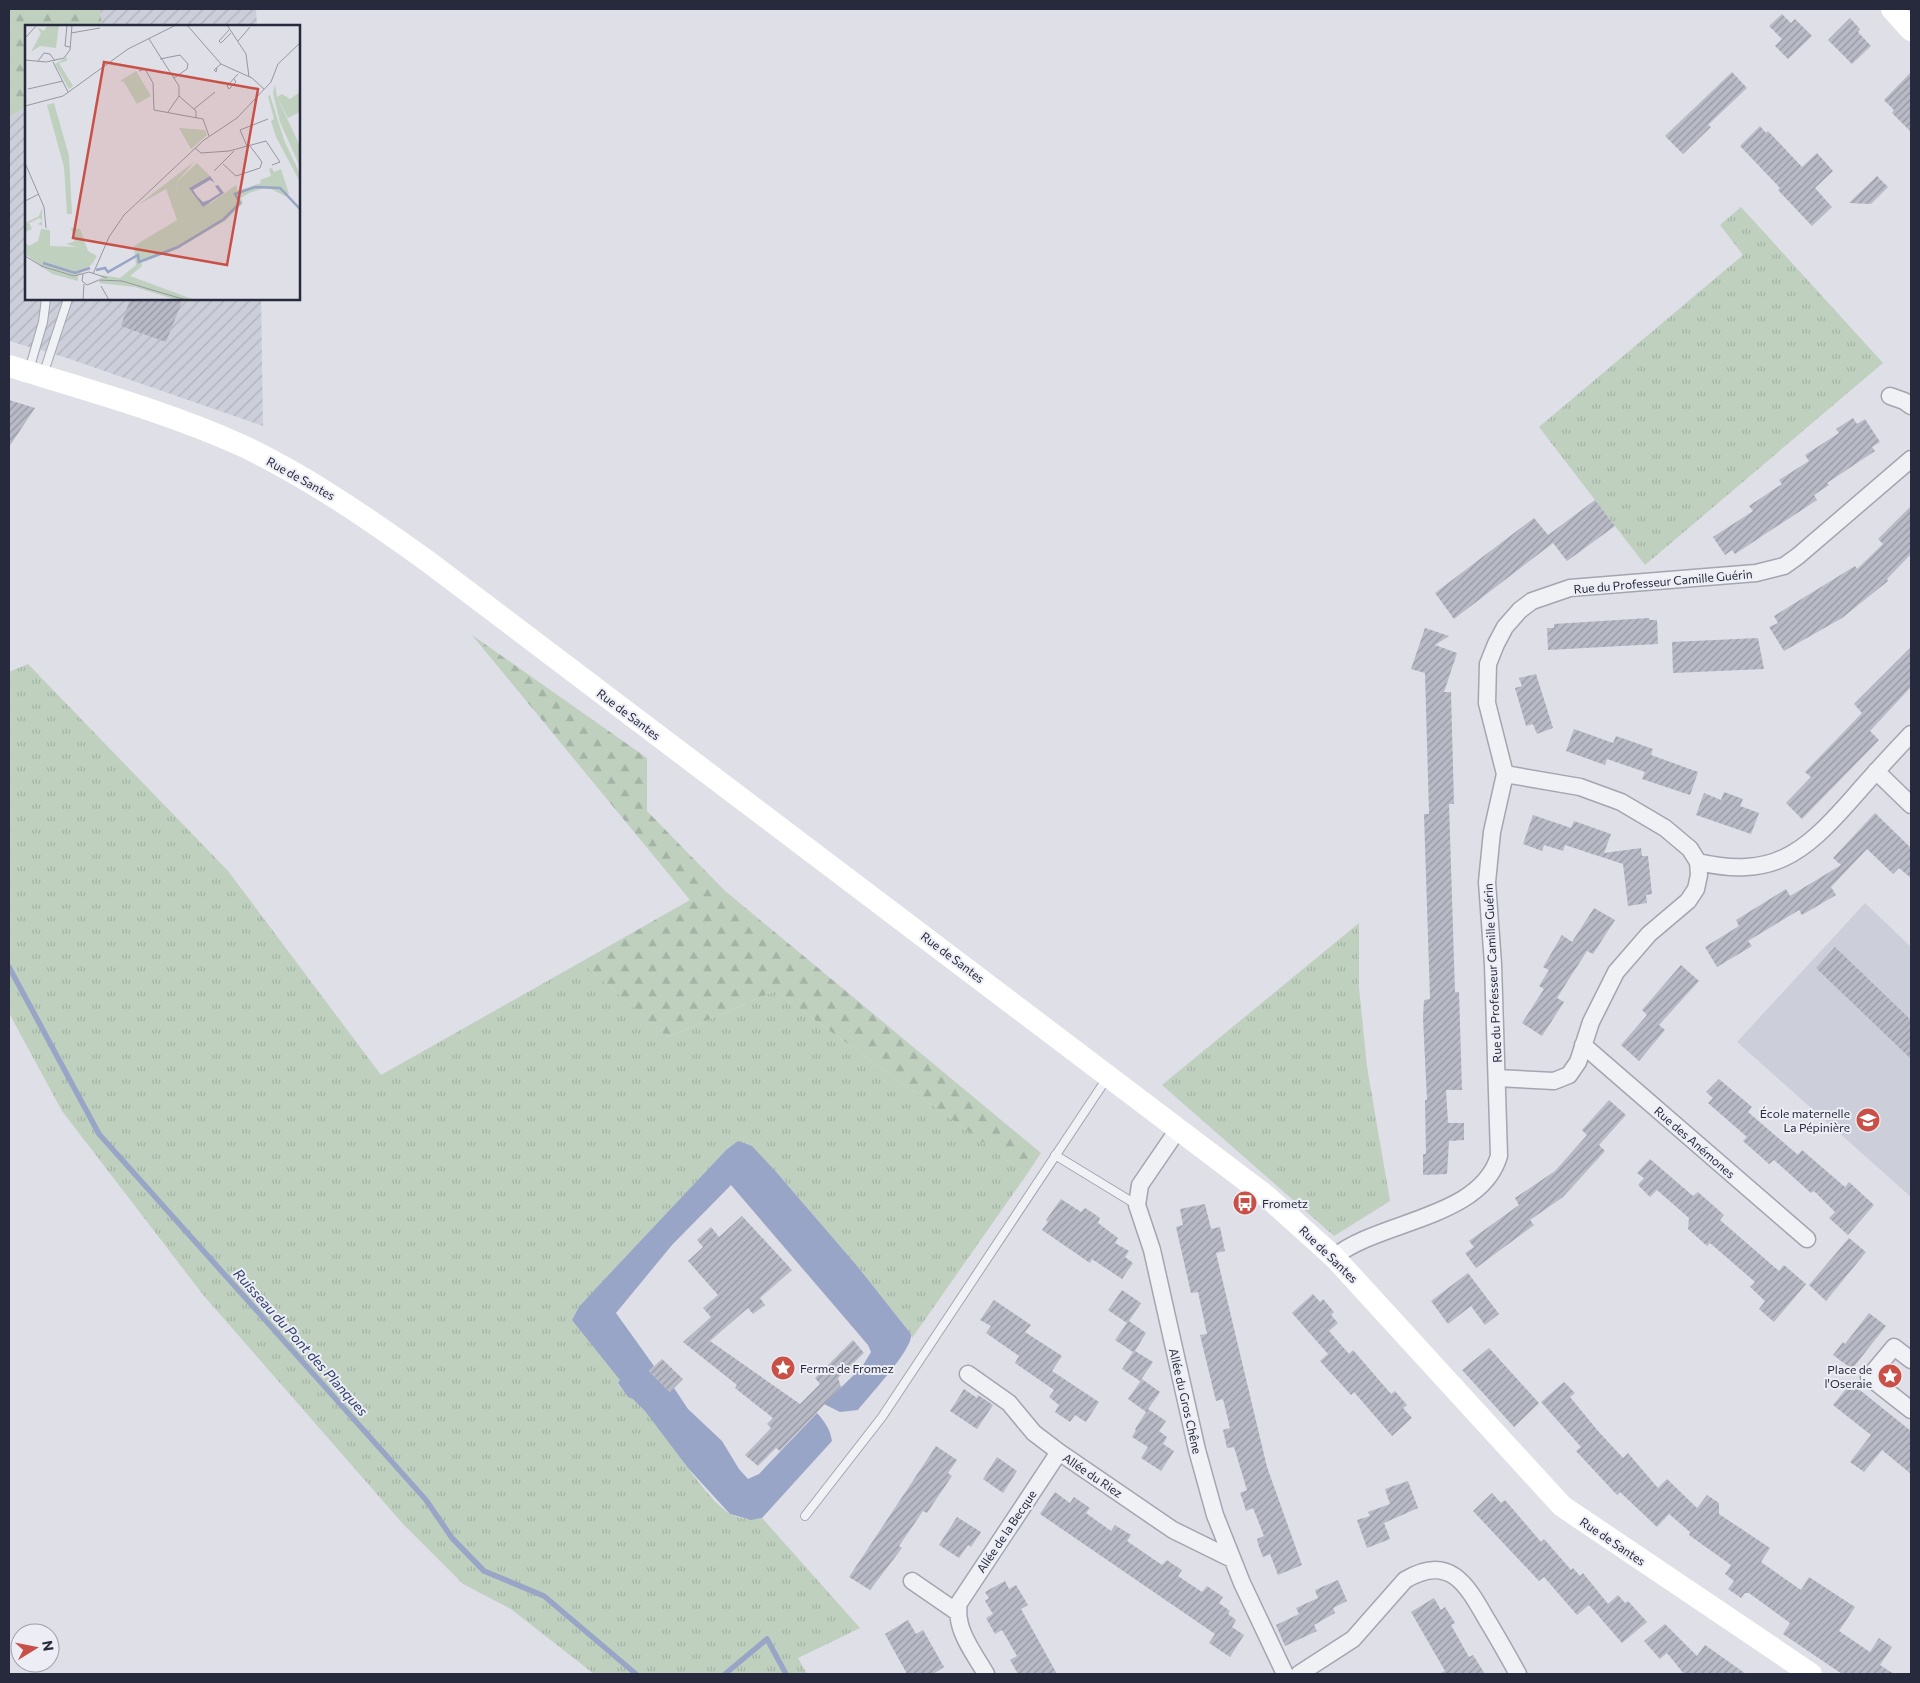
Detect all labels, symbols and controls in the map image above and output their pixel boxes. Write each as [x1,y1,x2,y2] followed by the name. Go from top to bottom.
[25,25,300,300] inset map
[265,454,337,502] street label: Rue de Santes
[1573,566,1753,596] street label: Rue du Professeur Camille Guérin
[595,686,663,742] street label: Rue de Santes
[1480,883,1504,1063] street label: Rue du Professeur Camille Guérin
[919,929,987,985] street label: Rue de Santes
[1652,1103,1738,1181] street label: Rue des Anémones
[1760,1106,1850,1134] place label: École maternelle La Pépinière
[1855,1107,1881,1133] school or university icon: École maternelle La Pépinière
[1232,1190,1258,1216] bus stop icon: Frometz
[1262,1196,1308,1210] place label: Frometz
[1297,1223,1361,1285] street label: Rue de Santes
[230,1265,372,1419] water label: Ruisseau du Pont des Planques
[1167,1347,1205,1455] street label: Allée du Gros Chêne
[770,1355,796,1381] place icon: Ferme de Fromez
[800,1361,894,1375] place label: Ferme de Fromez
[1825,1362,1872,1390] place label: Place de l'Oseraie
[1877,1363,1903,1389] place icon: Place de l'Oseraie
[1061,1450,1125,1500] street label: Allée du Riez
[973,1487,1039,1575] street label: Allée de la Becque
[1578,1514,1648,1568] street label: Rue de Santes
[10,1623,60,1673] north arrow
[39,1639,58,1652] text: N

